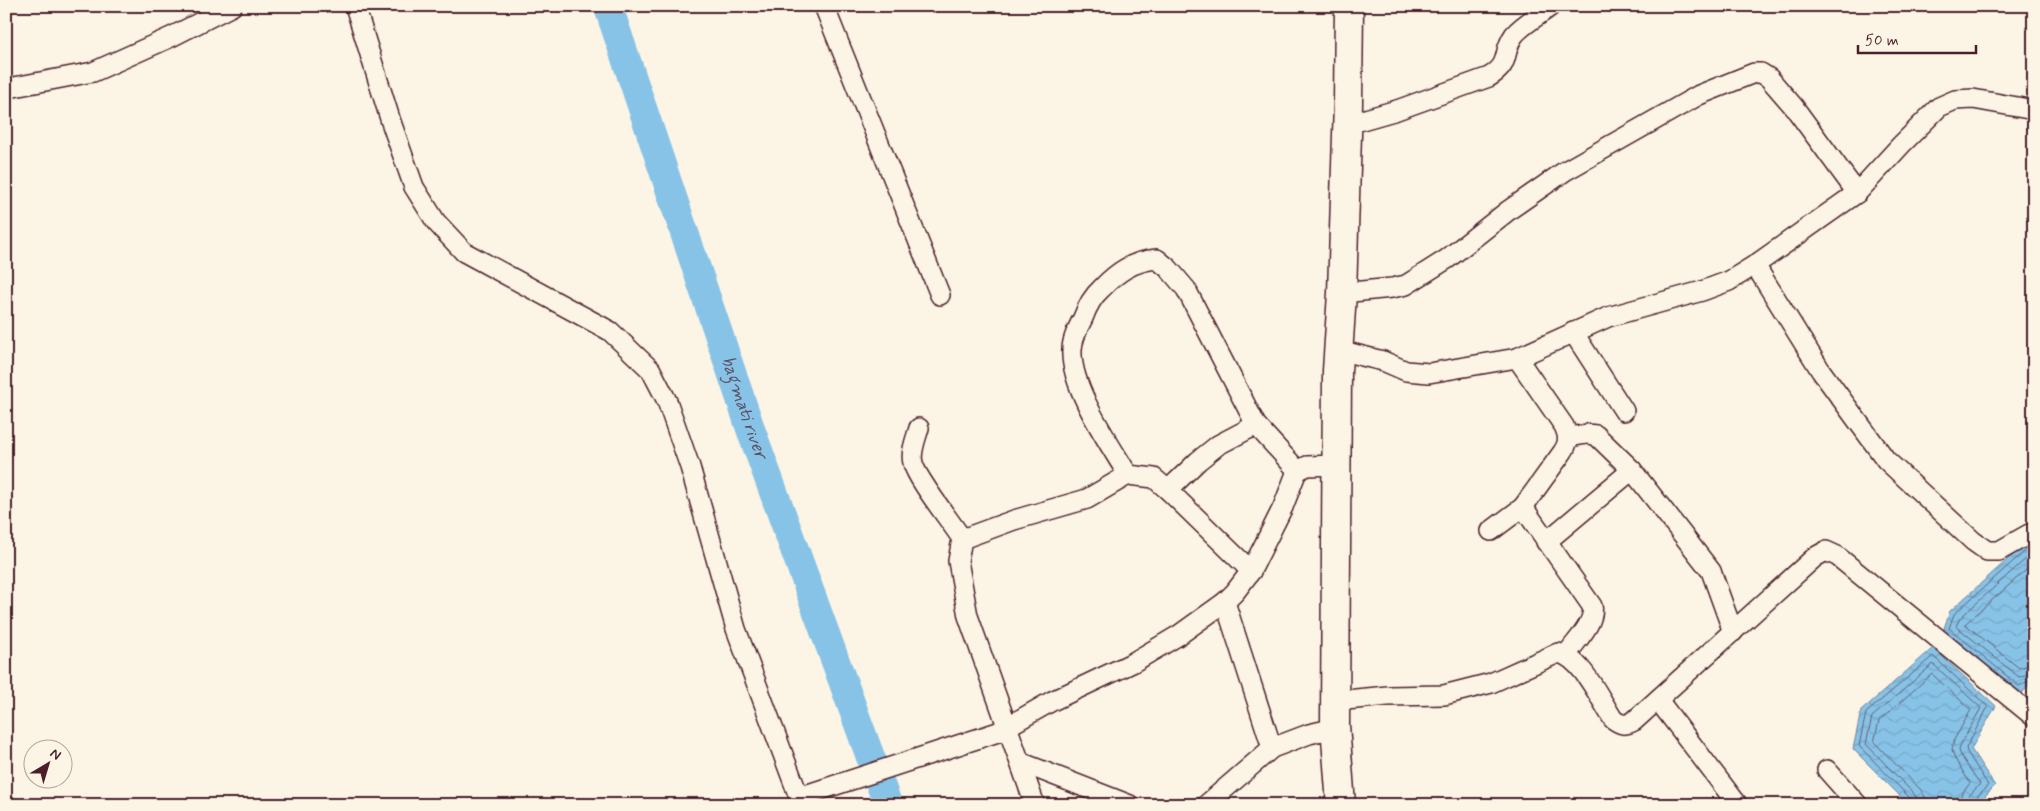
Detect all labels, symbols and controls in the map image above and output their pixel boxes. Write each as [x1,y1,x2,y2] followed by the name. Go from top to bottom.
[1858,22,1975,54] scale bar
[1865,31,1899,51] text: 50 m
[715,353,773,465] water label: bagmati river
[22,738,72,788] north arrow
[46,745,65,765] text: N

